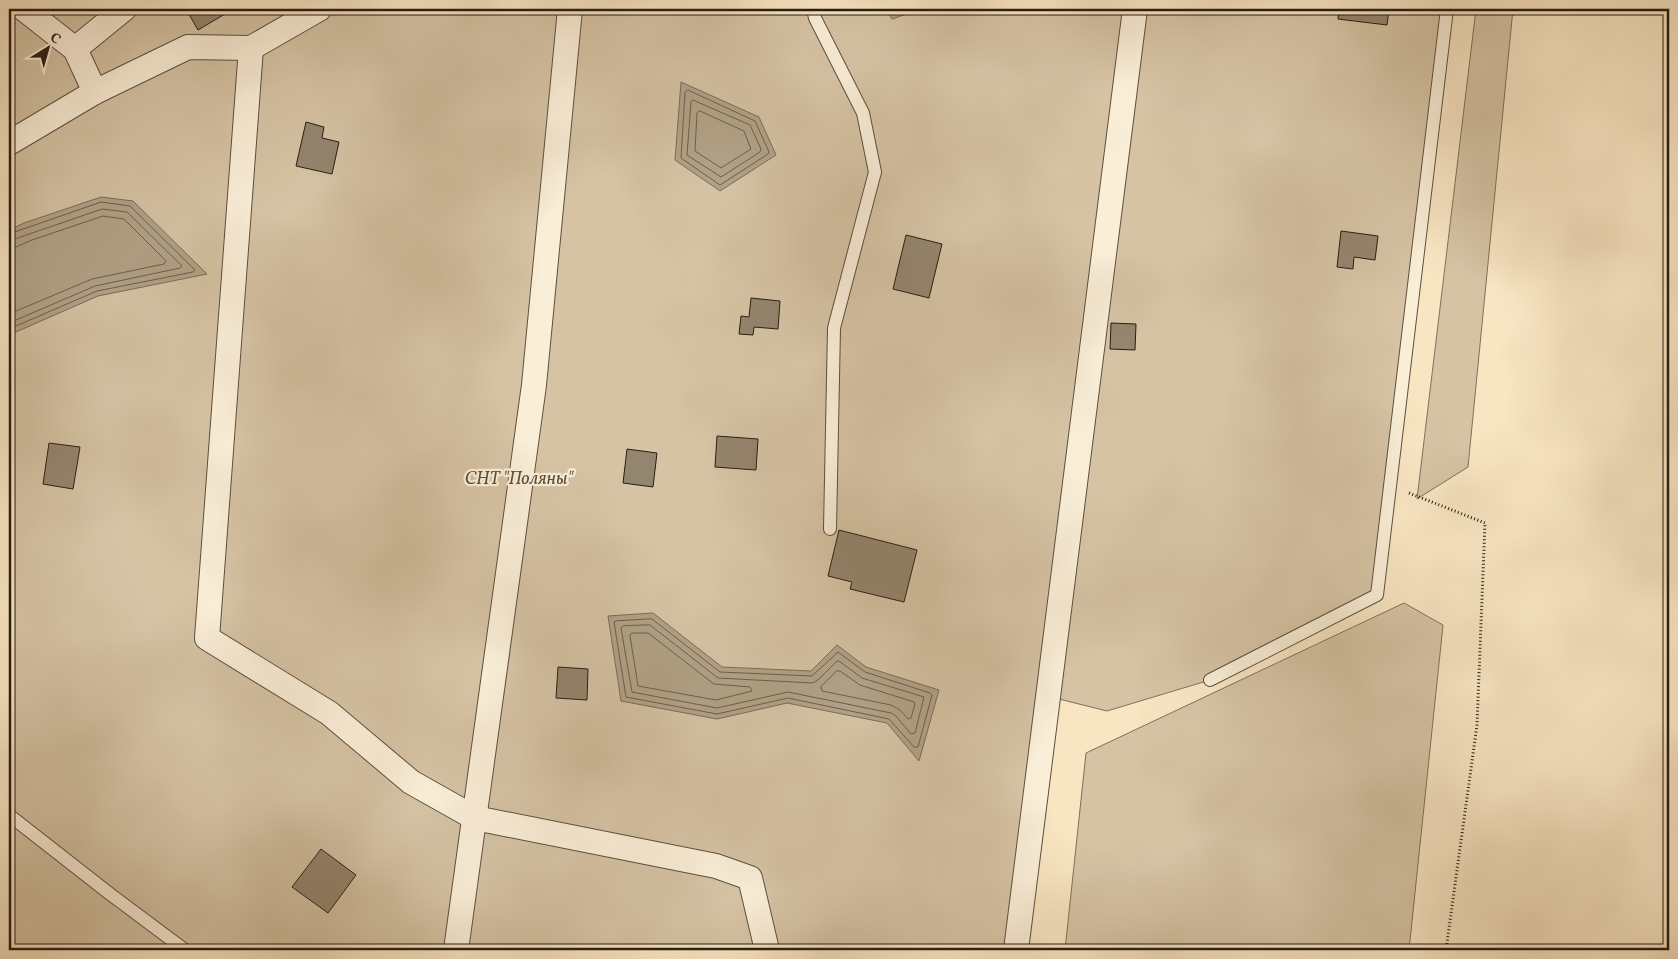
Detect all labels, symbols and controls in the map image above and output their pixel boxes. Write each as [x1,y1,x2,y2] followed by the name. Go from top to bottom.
[22,22,72,72] north arrow
[46,29,64,49] text: С
[465,467,574,492] park label: СНТ "Поляны"

